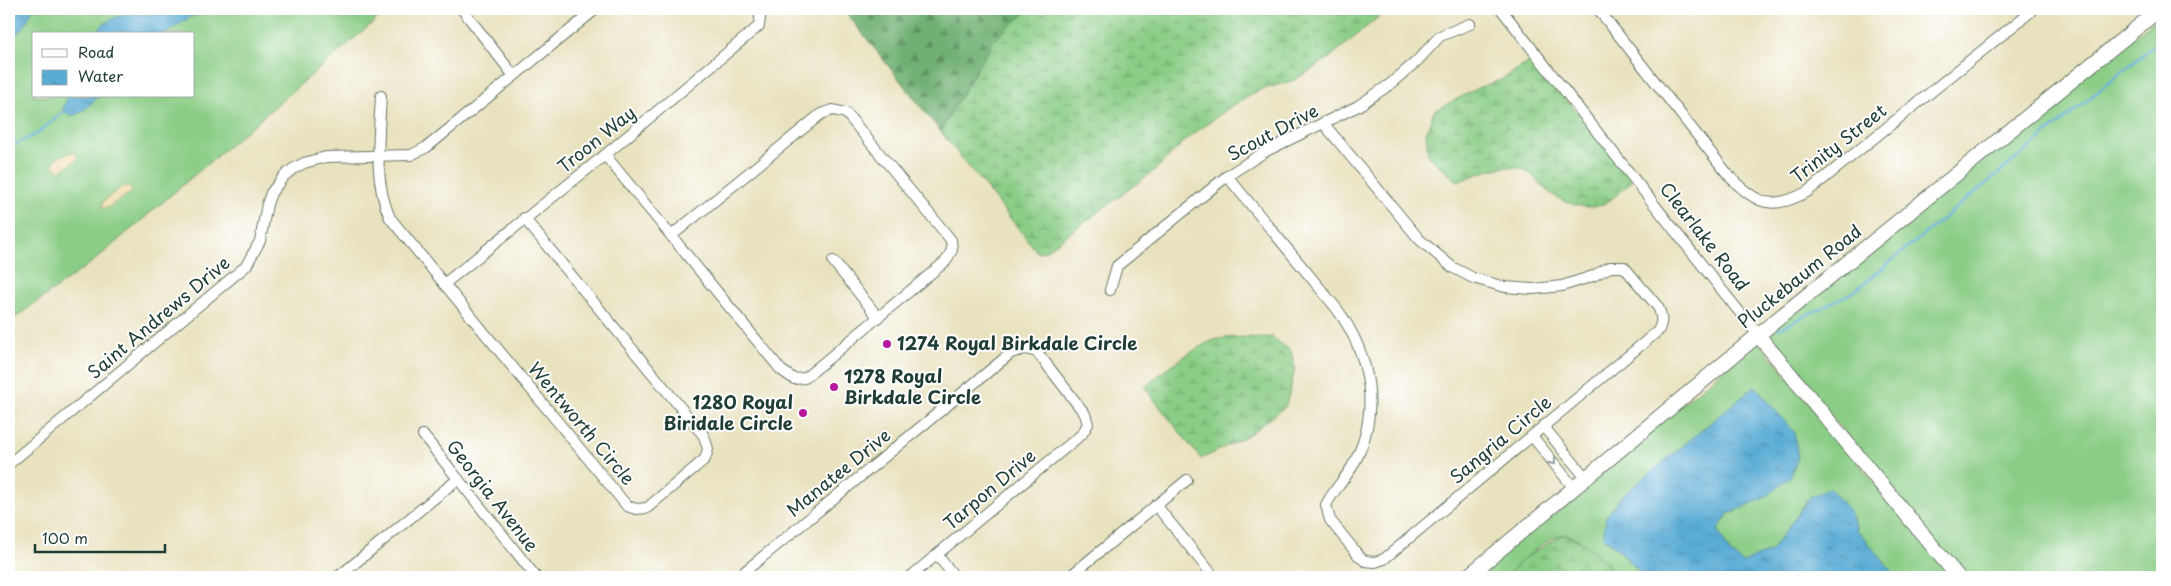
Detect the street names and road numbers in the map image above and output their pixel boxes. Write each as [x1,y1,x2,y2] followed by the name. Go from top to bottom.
[1222,96,1323,167] street label: Scout Drive
[1784,97,1892,189] street label: Trinity Street
[551,99,641,179] street label: Troon Way
[1654,176,1756,296] street label: Clearlake Road
[1731,217,1867,334] street label: Pluckebaum Road
[81,249,235,385] street label: Saint Andrews Drive
[522,355,642,491] street label: Wentworth Circle
[1443,388,1557,490] street label: Sangria Circle
[780,421,896,522] street label: Manatee Drive
[441,433,546,557] street label: Georgia Avenue
[937,442,1041,536] street label: Tarpon Drive

